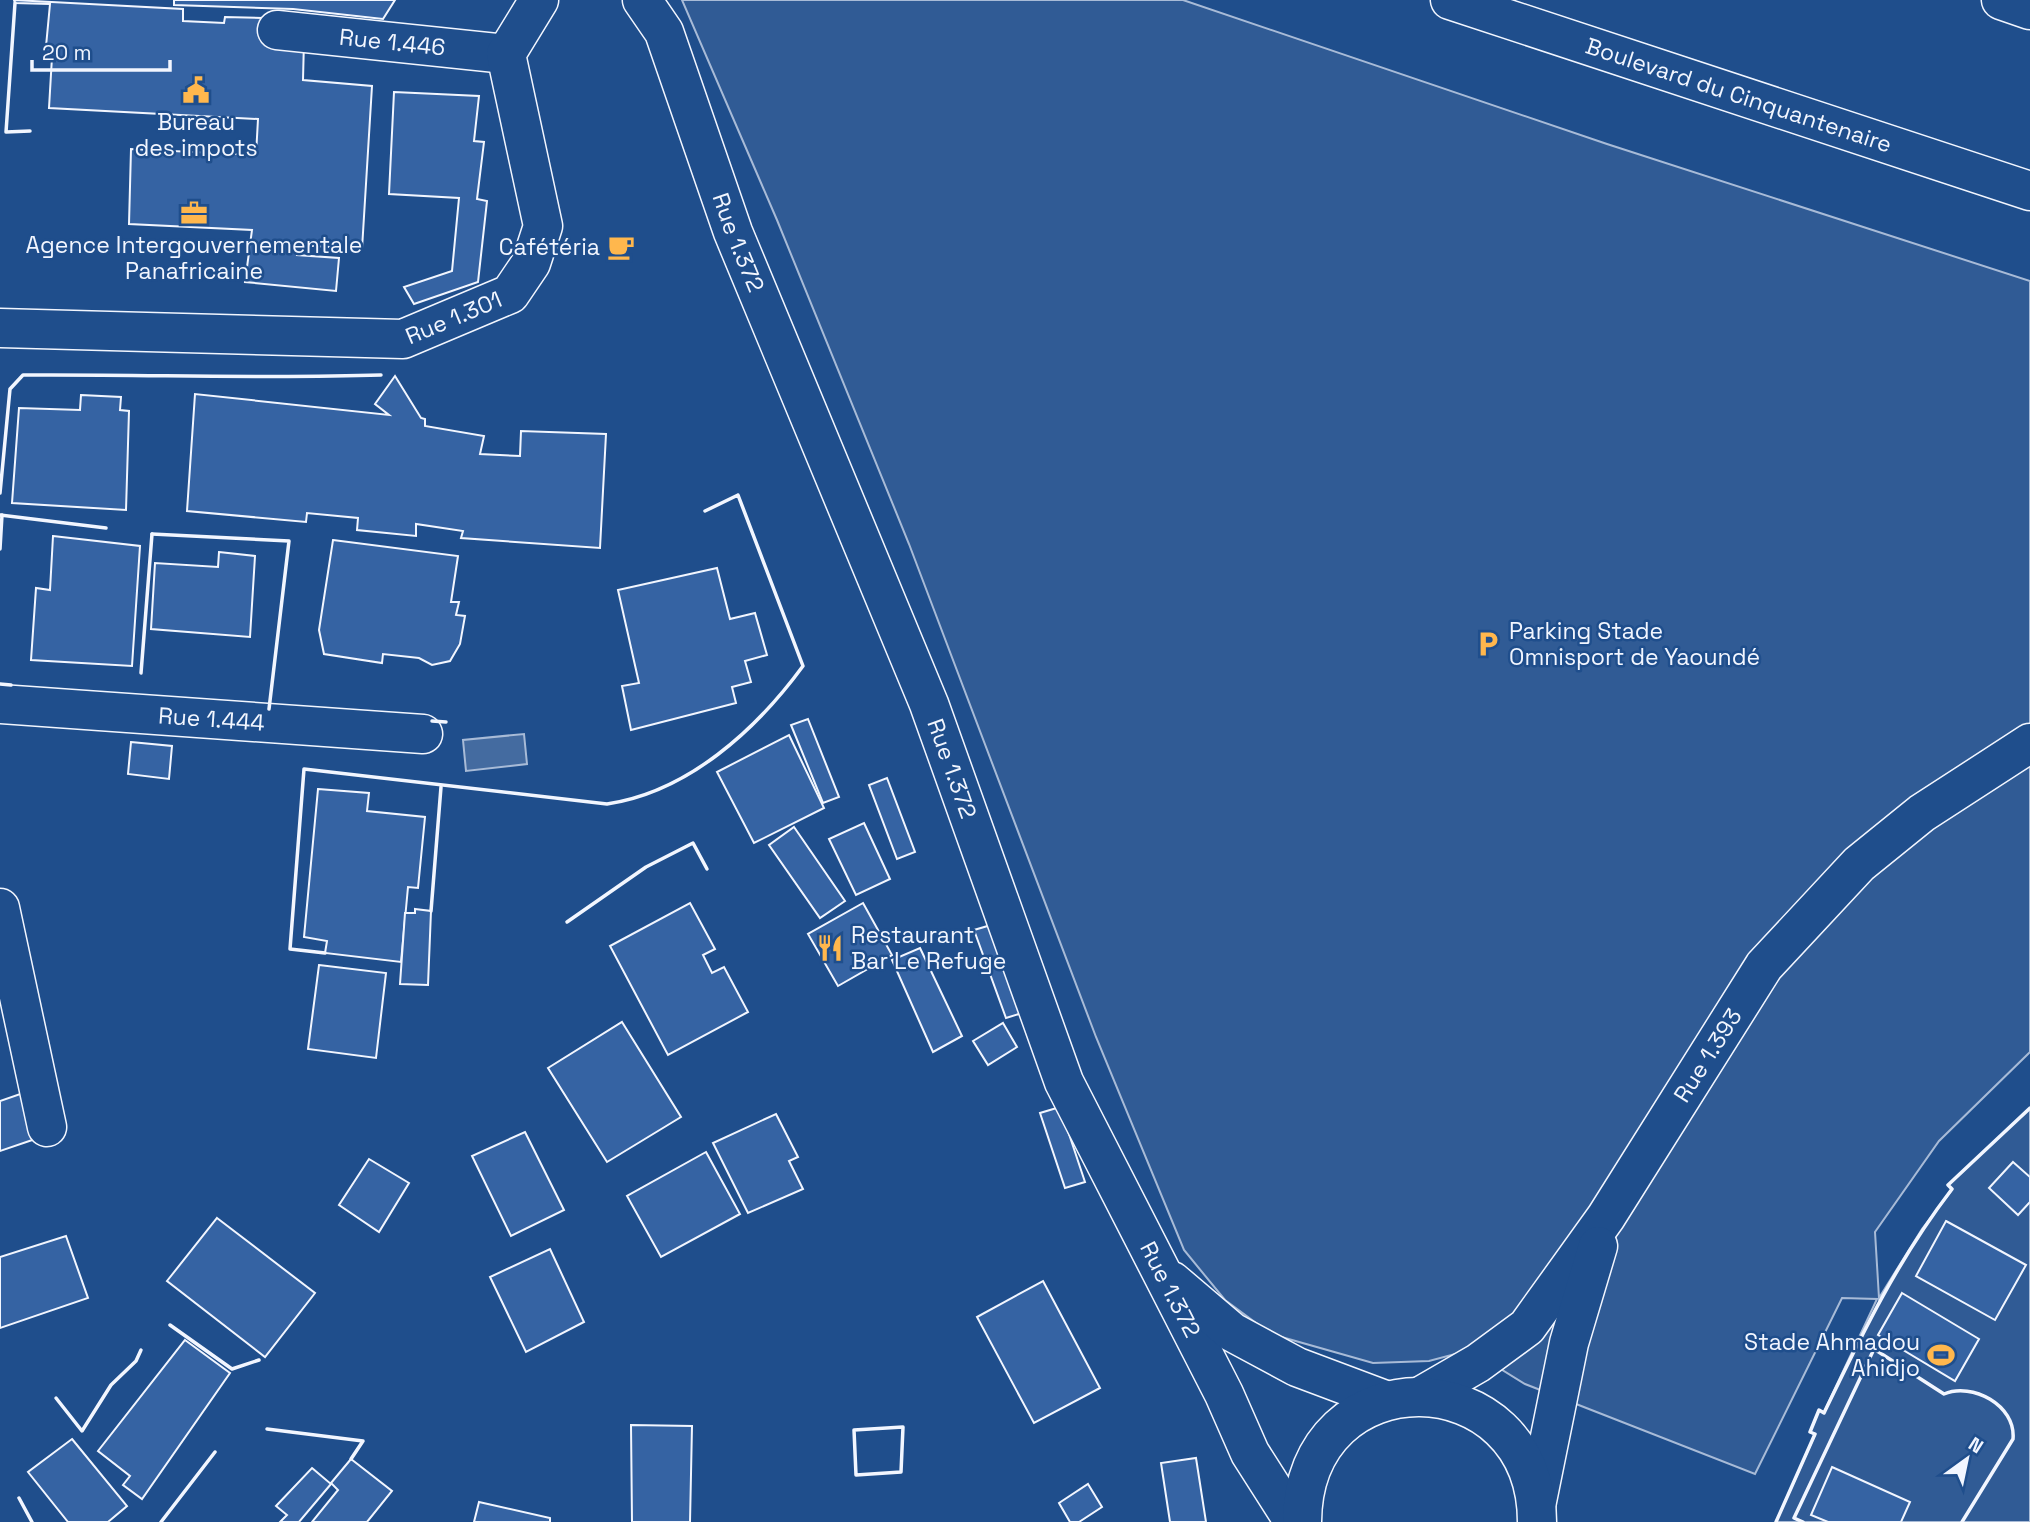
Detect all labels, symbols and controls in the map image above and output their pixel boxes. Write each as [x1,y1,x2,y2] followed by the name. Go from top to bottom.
[338,22,447,63] street label: Rue 1.446
[32,28,170,72] scale bar
[1582,31,1896,159] street label: Boulevard du Cinquantenaire
[42,39,92,66] text: 20 m
[181,75,211,105] public building icon: Bureau des impots
[134,107,258,163] place label: Bureau des impots
[706,189,771,297] street label: Rue 1.372
[179,198,209,228] office icon: Agence Intergouvernementale Panafricaine
[26,230,362,286] place label: Agence Intergouvernementale Panafricaine
[499,232,600,262] place label: Cafétéria
[606,232,636,262] cafe icon: Cafétéria
[401,284,506,351] street label: Rue 1.301
[1509,616,1760,672] place label: Parking Stade Omnisport de Yaoundé
[1473,629,1503,659] parking icon: Parking Stade Omnisport de Yaoundé
[157,700,266,738] street label: Rue 1.444
[920,714,984,823] street label: Rue 1.372
[851,920,1006,976] place label: Restaurant Bar Le Refuge
[815,933,845,963] restaurant icon: Restaurant Bar Le Refuge
[1667,1003,1748,1108] street label: Rue 1.393
[1133,1236,1207,1343] street label: Rue 1.372
[1744,1327,1920,1383] place label: Stade Ahmadou Ahidjo
[1926,1340,1956,1370] sports icon: Stade Ahmadou Ahidjo
[1932,1424,2002,1494] north arrow
[1964,1431,1988,1459] text: N

